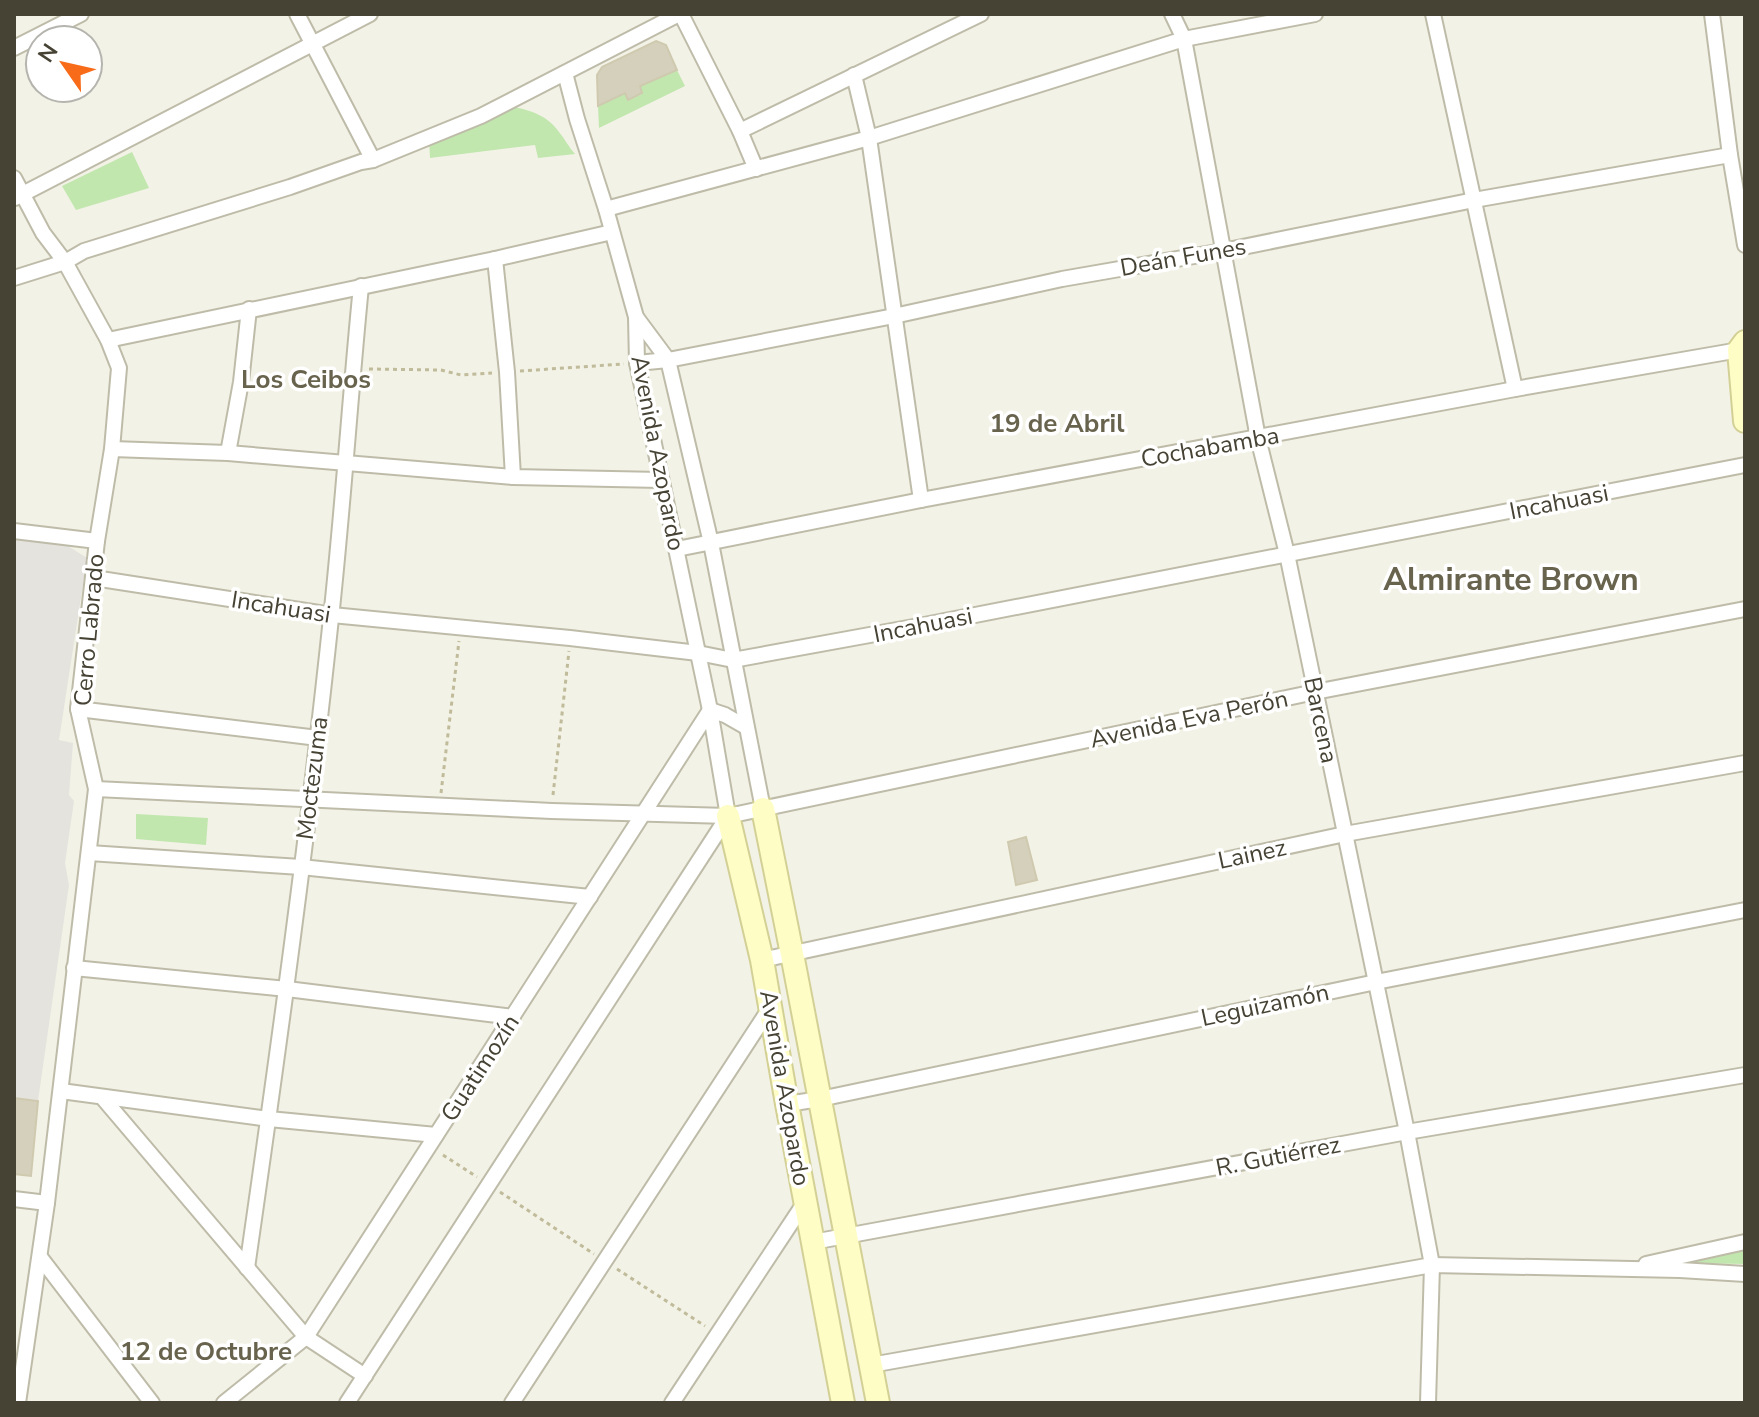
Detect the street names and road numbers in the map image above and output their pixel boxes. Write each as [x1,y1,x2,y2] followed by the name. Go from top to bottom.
[1117,230,1249,284] street label: Deán Funes
[623,353,693,553] street label: Avenida Azopardo
[1138,419,1282,475] street label: Cochabamba
[1507,477,1611,527] street label: Incahuasi
[66,552,112,708] street label: Cerro Labrado
[229,583,333,631] street label: Incahuasi
[871,600,975,650] street label: Incahuasi
[1296,674,1346,766] street label: Barcena
[1087,682,1291,756] street label: Avenida Eva Perón
[289,715,335,841] street label: Moctezuma
[1215,831,1289,877] street label: Lainez
[1198,976,1332,1034] street label: Leguizamón
[752,988,818,1188] street label: Avenida Azopardo
[433,1008,527,1128] street label: Guatimozín
[1213,1128,1343,1184] street label: R. Gutiérrez

